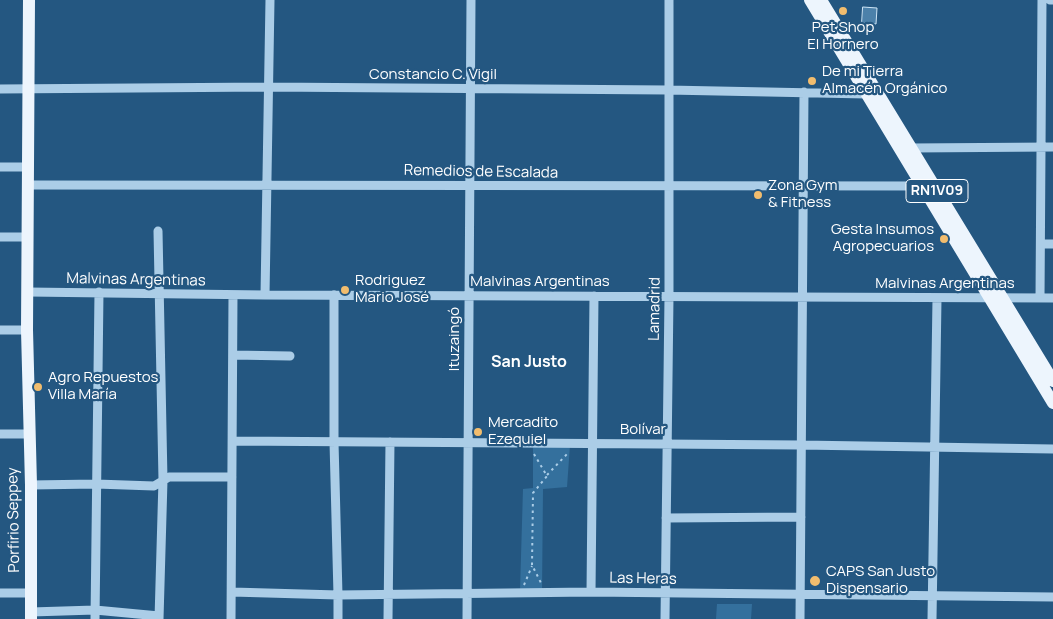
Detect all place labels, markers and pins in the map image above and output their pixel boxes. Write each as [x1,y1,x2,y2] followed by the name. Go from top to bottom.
[837,5,849,17] marker: Pet Shop El Hornero
[807,19,879,54] place label: Pet Shop El Hornero
[822,63,947,98] place label: De mi Tierra Almacén Orgánico
[806,75,818,87] marker: De mi Tierra Almacén Orgánico
[768,177,838,212] place label: Zona Gym & Fitness
[752,189,764,201] marker: Zona Gym & Fitness
[831,221,934,256] place label: Gesta Insumos Agropecuarios
[938,233,950,245] marker: Gesta Insumos Agropecuarios
[355,272,429,307] place label: Rodriguez Mario José
[339,284,351,296] marker: Rodriguez Mario José
[48,369,158,404] place label: Agro Repuestos Villa María
[32,381,44,393] marker: Agro Repuestos Villa María
[488,414,558,449] place label: Mercadito Ezequiel
[472,426,484,438] marker: Mercadito Ezequiel
[826,563,935,598] place label: CAPS San Justo Dispensario
[808,574,822,588] marker: CAPS San Justo Dispensario

